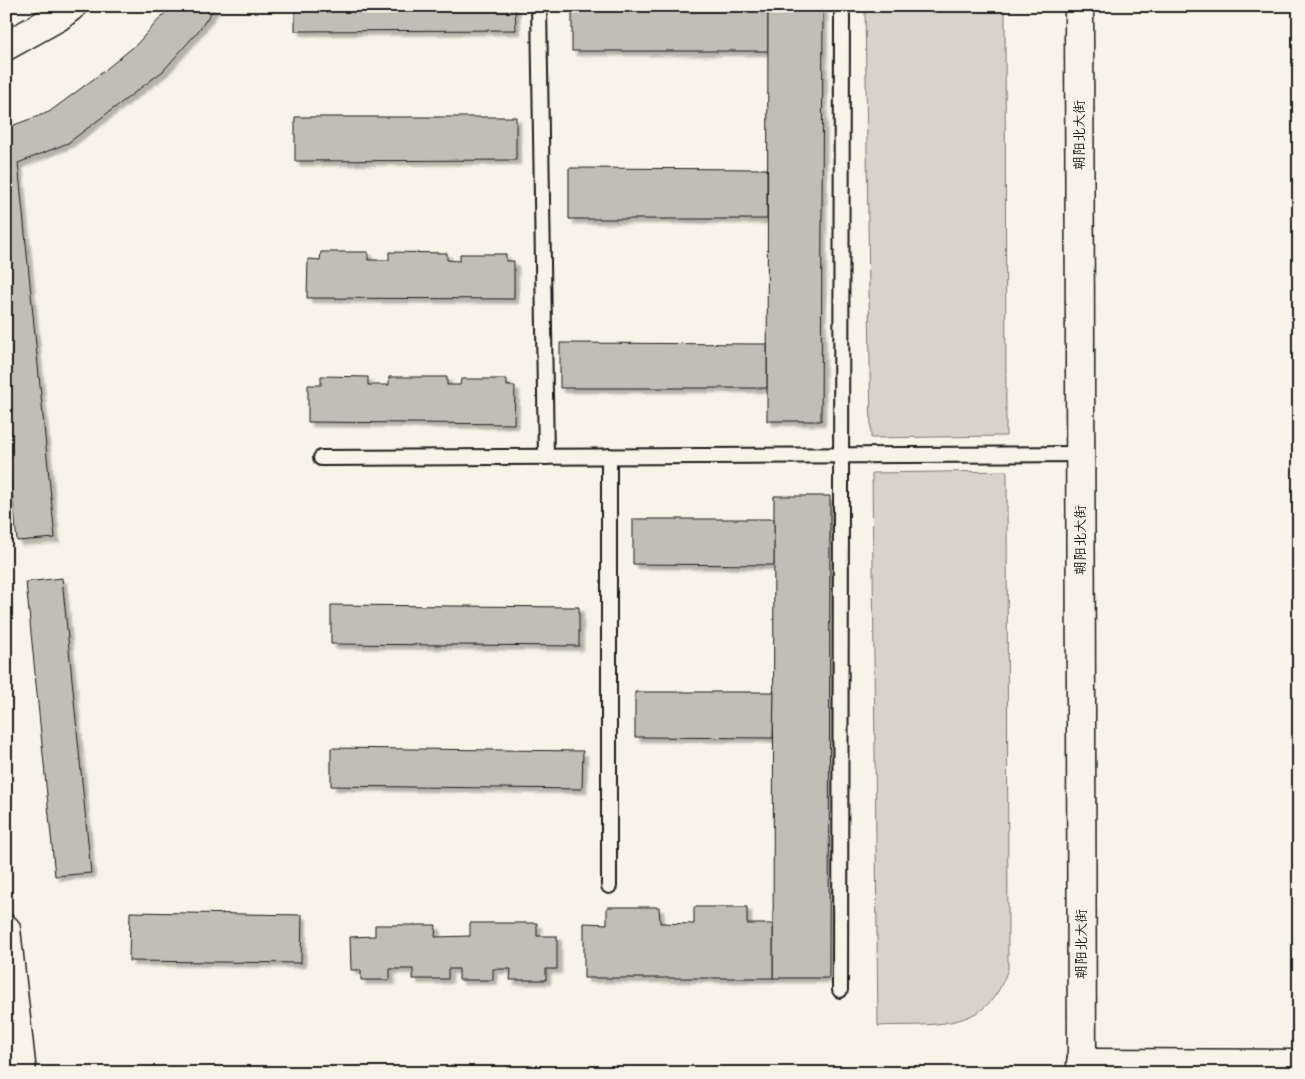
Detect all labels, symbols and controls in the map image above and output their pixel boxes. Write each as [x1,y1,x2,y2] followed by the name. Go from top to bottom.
[1071,100,1088,170] street label: 朝阳北大街
[1072,505,1089,575] street label: 朝阳北大街
[1073,909,1090,979] street label: 朝阳北大街

